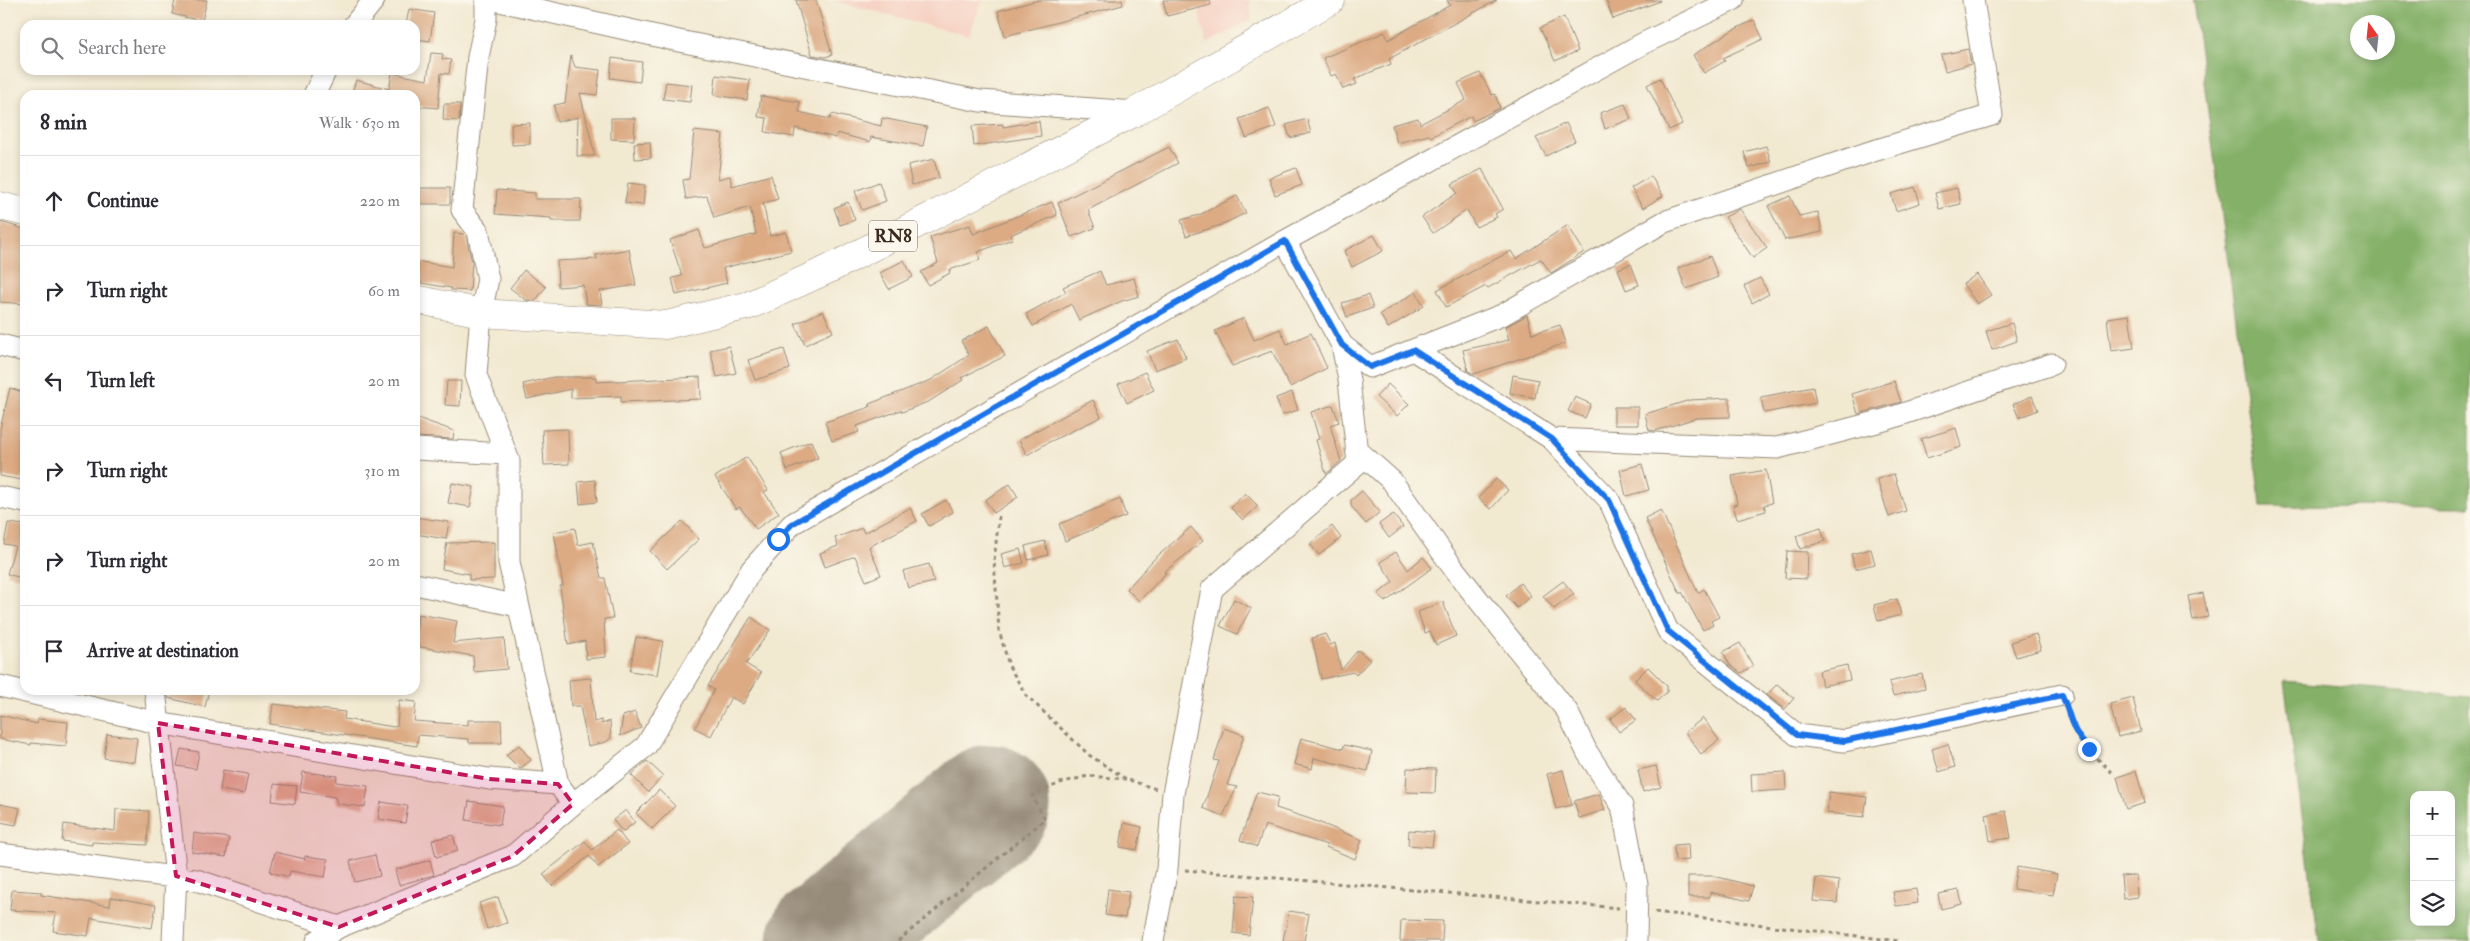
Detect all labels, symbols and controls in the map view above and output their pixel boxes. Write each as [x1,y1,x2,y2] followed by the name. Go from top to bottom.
[2350,15,2395,60] north arrow
[20,20,420,75] search box
[38,34,66,62] icon: search
[78,36,166,60] text: Search here
[40,109,87,136] text: 8 min
[319,113,400,133] text: Walk · 630 m
[40,187,68,215] icon: ahead
[87,189,158,213] text: Continue
[360,191,400,211] text: 220 m
[869,220,917,252] road number: RN8
[40,277,68,305] icon: right
[87,279,167,303] text: Turn right
[368,281,400,301] text: 60 m
[40,367,68,395] icon: left
[87,369,155,393] text: Turn left
[368,371,400,391] text: 20 m
[40,457,68,485] icon: right
[87,459,167,483] text: Turn right
[364,461,400,481] text: 310 m
[767,528,790,551] route start
[40,547,68,575] icon: right
[87,549,167,573] text: Turn right
[368,551,400,571] text: 20 m
[40,637,68,665] icon: arrive
[87,639,239,663] text: Arrive at destination
[2078,738,2101,761] route end
[2410,791,2455,926] map controls
[2410,791,2455,836] button: +
[2410,836,2455,881] button: −
[2410,881,2455,926] button: layers

